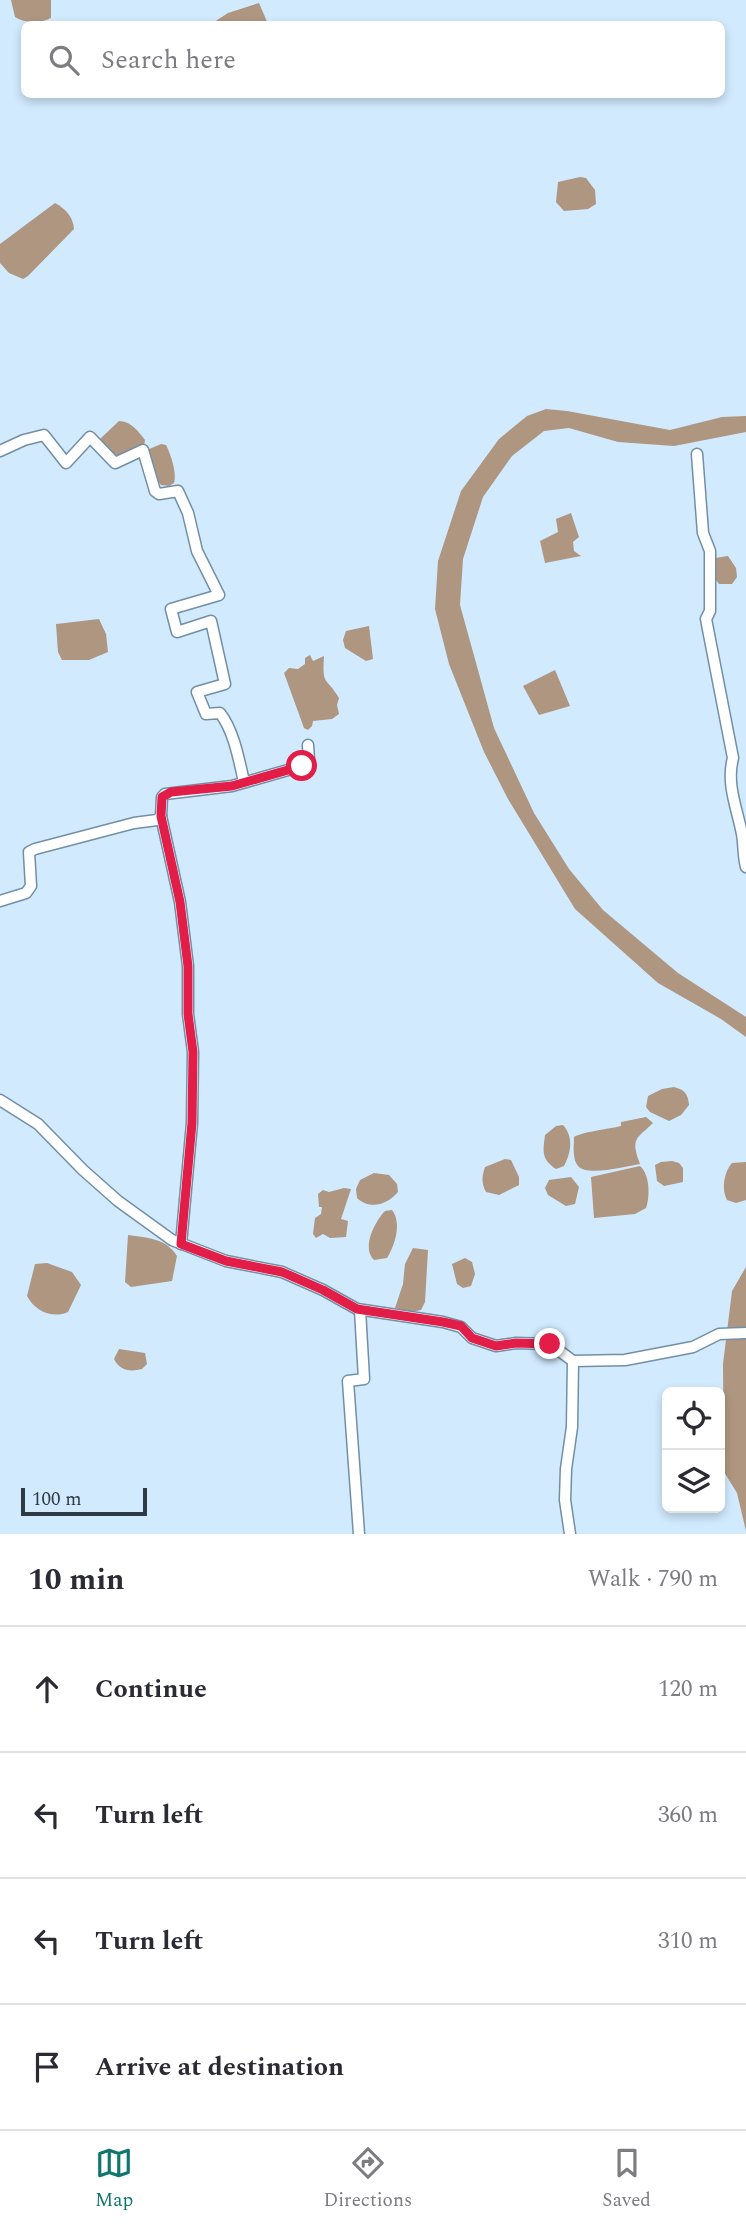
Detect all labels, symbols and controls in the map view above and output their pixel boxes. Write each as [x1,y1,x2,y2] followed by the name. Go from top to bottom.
[21,21,725,98] search box
[101,40,236,80] text: Search here
[45,41,83,79] icon: search
[286,750,317,781] route start
[534,1328,565,1359] route end
[662,1387,725,1513] map controls
[662,1387,725,1450] button: locate
[662,1450,725,1513] button: layers
[21,1485,147,1517] scale bar
[32,1485,82,1514] text: 100 m
[28,1557,125,1603] text: 10 min
[588,1562,718,1597] text: Walk · 790 m
[95,1669,207,1709] text: Continue
[28,1670,66,1708] icon: ahead
[658,1672,718,1707] text: 120 m
[95,1795,203,1835] text: Turn left
[28,1796,66,1834] icon: left
[658,1798,718,1833] text: 360 m
[95,1921,203,1961] text: Turn left
[28,1922,66,1960] icon: left
[658,1924,718,1959] text: 310 m
[95,2047,344,2087] text: Arrive at destination
[28,2048,66,2086] icon: arrive
[95,2144,133,2215] tab: Map
[323,2144,412,2215] tab: Directions
[602,2144,651,2215] tab: Saved

